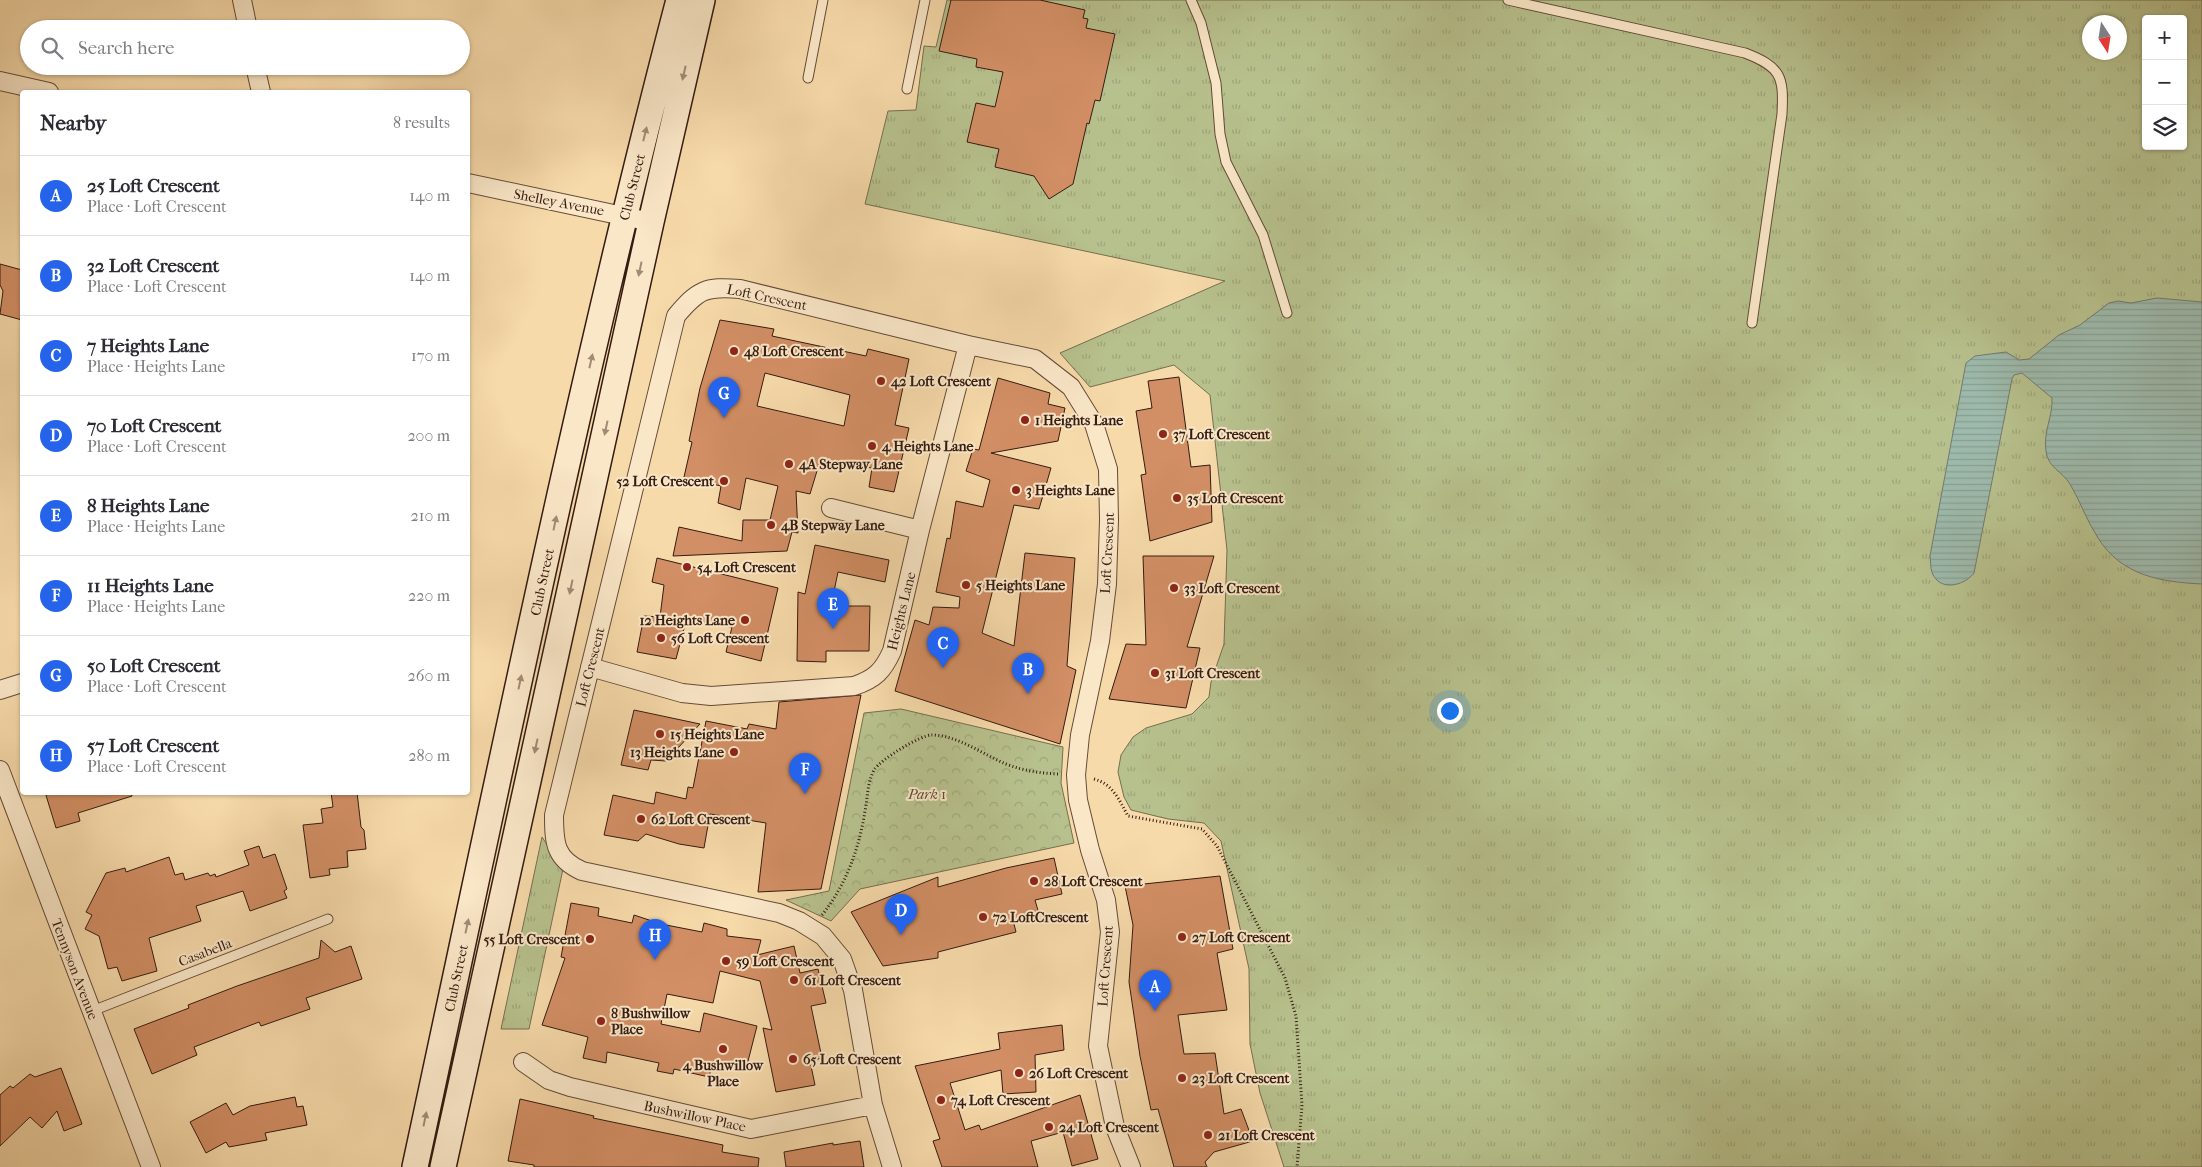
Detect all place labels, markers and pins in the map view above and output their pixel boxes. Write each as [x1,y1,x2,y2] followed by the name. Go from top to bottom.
[743,343,845,360] place label: 48 Loft Crescent
[728,345,740,357] marker: 48 Loft Crescent
[890,373,992,390] place label: 42 Loft Crescent
[875,375,887,387] marker: 42 Loft Crescent
[708,377,740,418] pin: G
[1035,412,1123,429] place label: 1 Heights Lane
[1019,414,1031,426] marker: 1 Heights Lane
[1173,426,1271,443] place label: 37 Loft Crescent
[1157,428,1169,440] marker: 37 Loft Crescent
[881,438,974,455] place label: 4 Heights Lane
[866,440,878,452] marker: 4 Heights Lane
[798,456,903,473] place label: 4A Stepway Lane
[783,458,795,470] marker: 4A Stepway Lane
[616,473,715,490] place label: 52 Loft Crescent
[718,475,730,487] marker: 52 Loft Crescent
[1026,482,1115,499] place label: 3 Heights Lane
[1010,484,1022,496] marker: 3 Heights Lane
[1187,490,1284,507] place label: 35 Loft Crescent
[1171,492,1183,504] marker: 35 Loft Crescent
[780,517,885,534] place label: 4B Stepway Lane
[765,519,777,531] marker: 4B Stepway Lane
[697,559,797,576] place label: 54 Loft Crescent
[681,561,693,573] marker: 54 Loft Crescent
[976,577,1065,594] place label: 5 Heights Lane
[960,579,972,591] marker: 5 Heights Lane
[1184,580,1281,597] place label: 33 Loft Crescent
[1168,582,1180,594] marker: 33 Loft Crescent
[817,588,849,629] pin: E
[640,612,735,629] place label: 12 Heights Lane
[739,614,751,626] marker: 12 Heights Lane
[927,627,959,668] pin: C
[671,630,770,647] place label: 56 Loft Crescent
[655,632,667,644] marker: 56 Loft Crescent
[1012,653,1044,694] pin: B
[1165,665,1261,682] place label: 31 Loft Crescent
[1149,667,1161,679] marker: 31 Loft Crescent
[670,726,764,743] place label: 15 Heights Lane
[654,728,666,740] marker: 15 Heights Lane
[630,744,724,761] place label: 13 Heights Lane
[728,746,740,758] marker: 13 Heights Lane
[789,753,821,794] pin: F
[651,811,751,828] place label: 62 Loft Crescent
[635,813,647,825] marker: 62 Loft Crescent
[1044,873,1144,890] place label: 28 Loft Crescent
[1028,875,1040,887] marker: 28 Loft Crescent
[885,894,917,935] pin: D
[992,909,1089,926] place label: 72 LoftCrescent
[977,911,989,923] marker: 72 LoftCrescent
[639,919,671,960] pin: H
[1192,929,1292,946] place label: 27 Loft Crescent
[483,931,581,948] place label: 55 Loft Crescent
[1176,931,1188,943] marker: 27 Loft Crescent
[584,933,596,945] marker: 55 Loft Crescent
[736,953,835,970] place label: 59 Loft Crescent
[720,955,732,967] marker: 59 Loft Crescent
[1139,970,1171,1011] pin: A
[804,972,902,989] place label: 61 Loft Crescent
[788,974,800,986] marker: 61 Loft Crescent
[611,1005,691,1038] place label: 8 Bushwillow Place
[595,1015,607,1027] marker: 8 Bushwillow Place
[717,1043,729,1055] marker: 4 Bushwillow Place
[803,1051,902,1068] place label: 65 Loft Crescent
[787,1053,799,1065] marker: 65 Loft Crescent
[682,1057,764,1090] place label: 4 Bushwillow Place
[1029,1065,1129,1082] place label: 26 Loft Crescent
[1013,1067,1025,1079] marker: 26 Loft Crescent
[1192,1070,1291,1087] place label: 23 Loft Crescent
[1176,1072,1188,1084] marker: 23 Loft Crescent
[950,1092,1051,1109] place label: 74 Loft Crescent
[935,1094,947,1106] marker: 74 Loft Crescent
[1059,1119,1160,1136] place label: 24 Loft Crescent
[1043,1121,1055,1133] marker: 24 Loft Crescent
[1218,1127,1316,1144] place label: 21 Loft Crescent
[1202,1129,1214,1141] marker: 21 Loft Crescent

